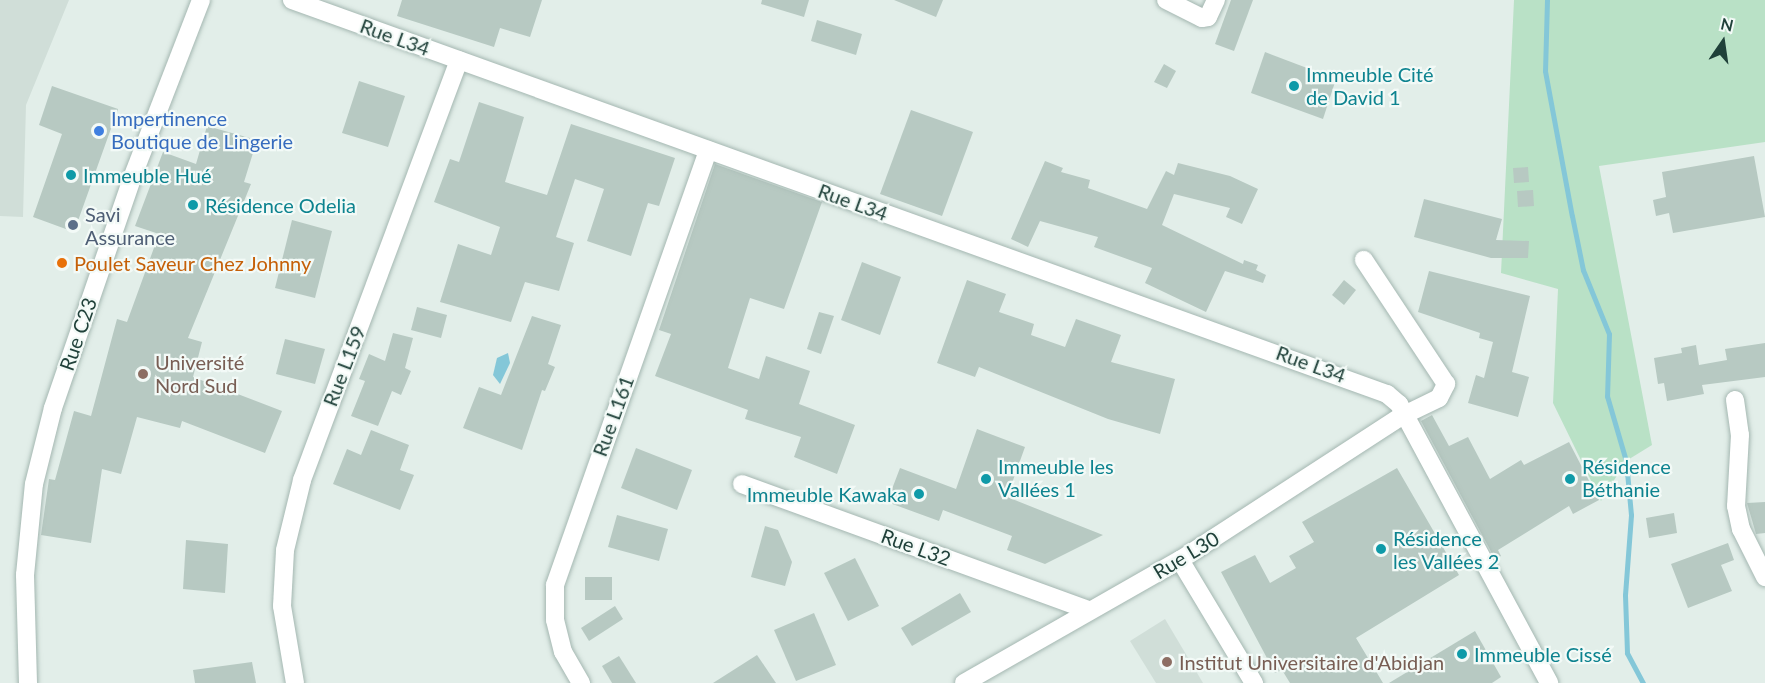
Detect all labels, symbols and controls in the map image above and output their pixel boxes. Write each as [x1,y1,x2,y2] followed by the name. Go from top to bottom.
[1693,12,1753,72] north arrow
[357,13,433,61] street label: Rue L34
[1719,13,1735,35] text: N
[1306,62,1433,109] place label: Immeuble Cité de David 1
[1287,79,1301,93] marker: Immeuble Cité de David 1
[111,107,293,154] place label: Impertinence Boutique de Lingerie
[92,124,106,138] marker: Impertinence Boutique de Lingerie
[83,163,211,187] place label: Immeuble Hué
[64,168,78,182] marker: Immeuble Hué
[815,178,891,226] street label: Rue L34
[205,193,356,217] place label: Résidence Odelia
[186,198,200,212] marker: Résidence Odelia
[85,202,175,249] place label: Savi Assurance
[66,218,80,232] marker: Savi Assurance
[74,251,312,275] place label: Poulet Saveur Chez Johnny
[55,256,69,270] marker: Poulet Saveur Chez Johnny
[54,294,102,374] street label: Rue C23
[318,322,370,410] street label: Rue L159
[1273,340,1349,388] street label: Rue L34
[155,350,244,397] place label: Université Nord Sud
[136,367,150,381] marker: Université Nord Sud
[587,372,639,460] street label: Rue L161
[998,455,1114,502] place label: Immeuble les Vallées 1
[1582,455,1671,502] place label: Résidence Béthanie
[979,472,993,486] marker: Immeuble les Vallées 1
[1563,472,1577,486] marker: Résidence Béthanie
[747,482,907,506] place label: Immeuble Kawaka
[912,487,926,501] marker: Immeuble Kawaka
[878,523,954,571] street label: Rue L32
[1149,526,1223,584] street label: Rue L30
[1393,526,1500,573] place label: Résidence les Vallées 2
[1374,542,1388,556] marker: Résidence les Vallées 2
[1474,642,1612,666] place label: Immeuble Cissé
[1455,647,1469,661] marker: Immeuble Cissé
[1179,650,1444,674] place label: Institut Universitaire d'Abidjan
[1160,655,1174,669] marker: Institut Universitaire d'Abidjan

